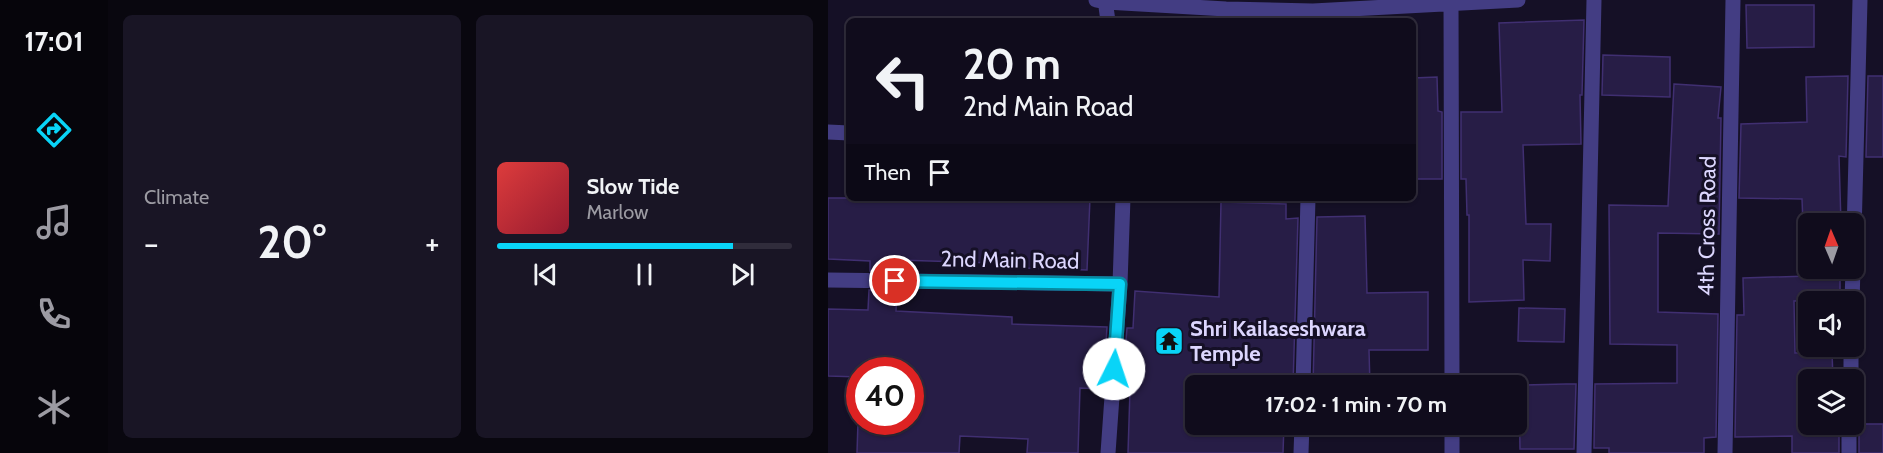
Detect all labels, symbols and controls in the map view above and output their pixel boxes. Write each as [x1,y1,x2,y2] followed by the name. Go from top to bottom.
[25,25,83,58] text: 17:01
[963,38,1061,90] text: 20 m
[864,42,942,120] icon: left
[963,90,1133,123] text: 2nd Main Road
[33,109,75,151] icon: directions
[923,156,956,189] icon: arrive
[1692,156,1722,296] street label: 4th Cross Road
[864,159,911,186] text: Then
[587,173,679,200] text: Slow Tide
[144,185,209,209] text: Climate
[587,200,649,224] text: Marlow
[33,201,75,243] icon: music
[1798,213,1864,279] north arrow
[1798,213,1864,435] map controls
[257,215,326,269] text: 20°
[144,223,159,263] text: −
[425,223,440,263] text: +
[940,245,1080,275] street label: 2nd Main Road
[869,255,920,306] pin
[529,258,562,291] icon: previous
[628,258,661,291] icon: pause
[726,258,759,291] icon: next
[878,264,911,297] icon: arrive
[1798,291,1864,357] button: sound
[33,293,75,335] icon: phone
[1190,315,1366,367] place label: Shri Kailaseshwara Temple
[1153,325,1185,357] temple icon: Shri Kailaseshwara Temple
[1082,337,1146,401] position arrow
[846,357,924,435] speed limit sign: 40
[1798,369,1864,435] button: layers
[33,386,75,428] icon: climate
[1265,391,1447,418] text: 17:02 · 1 min · 70 m

